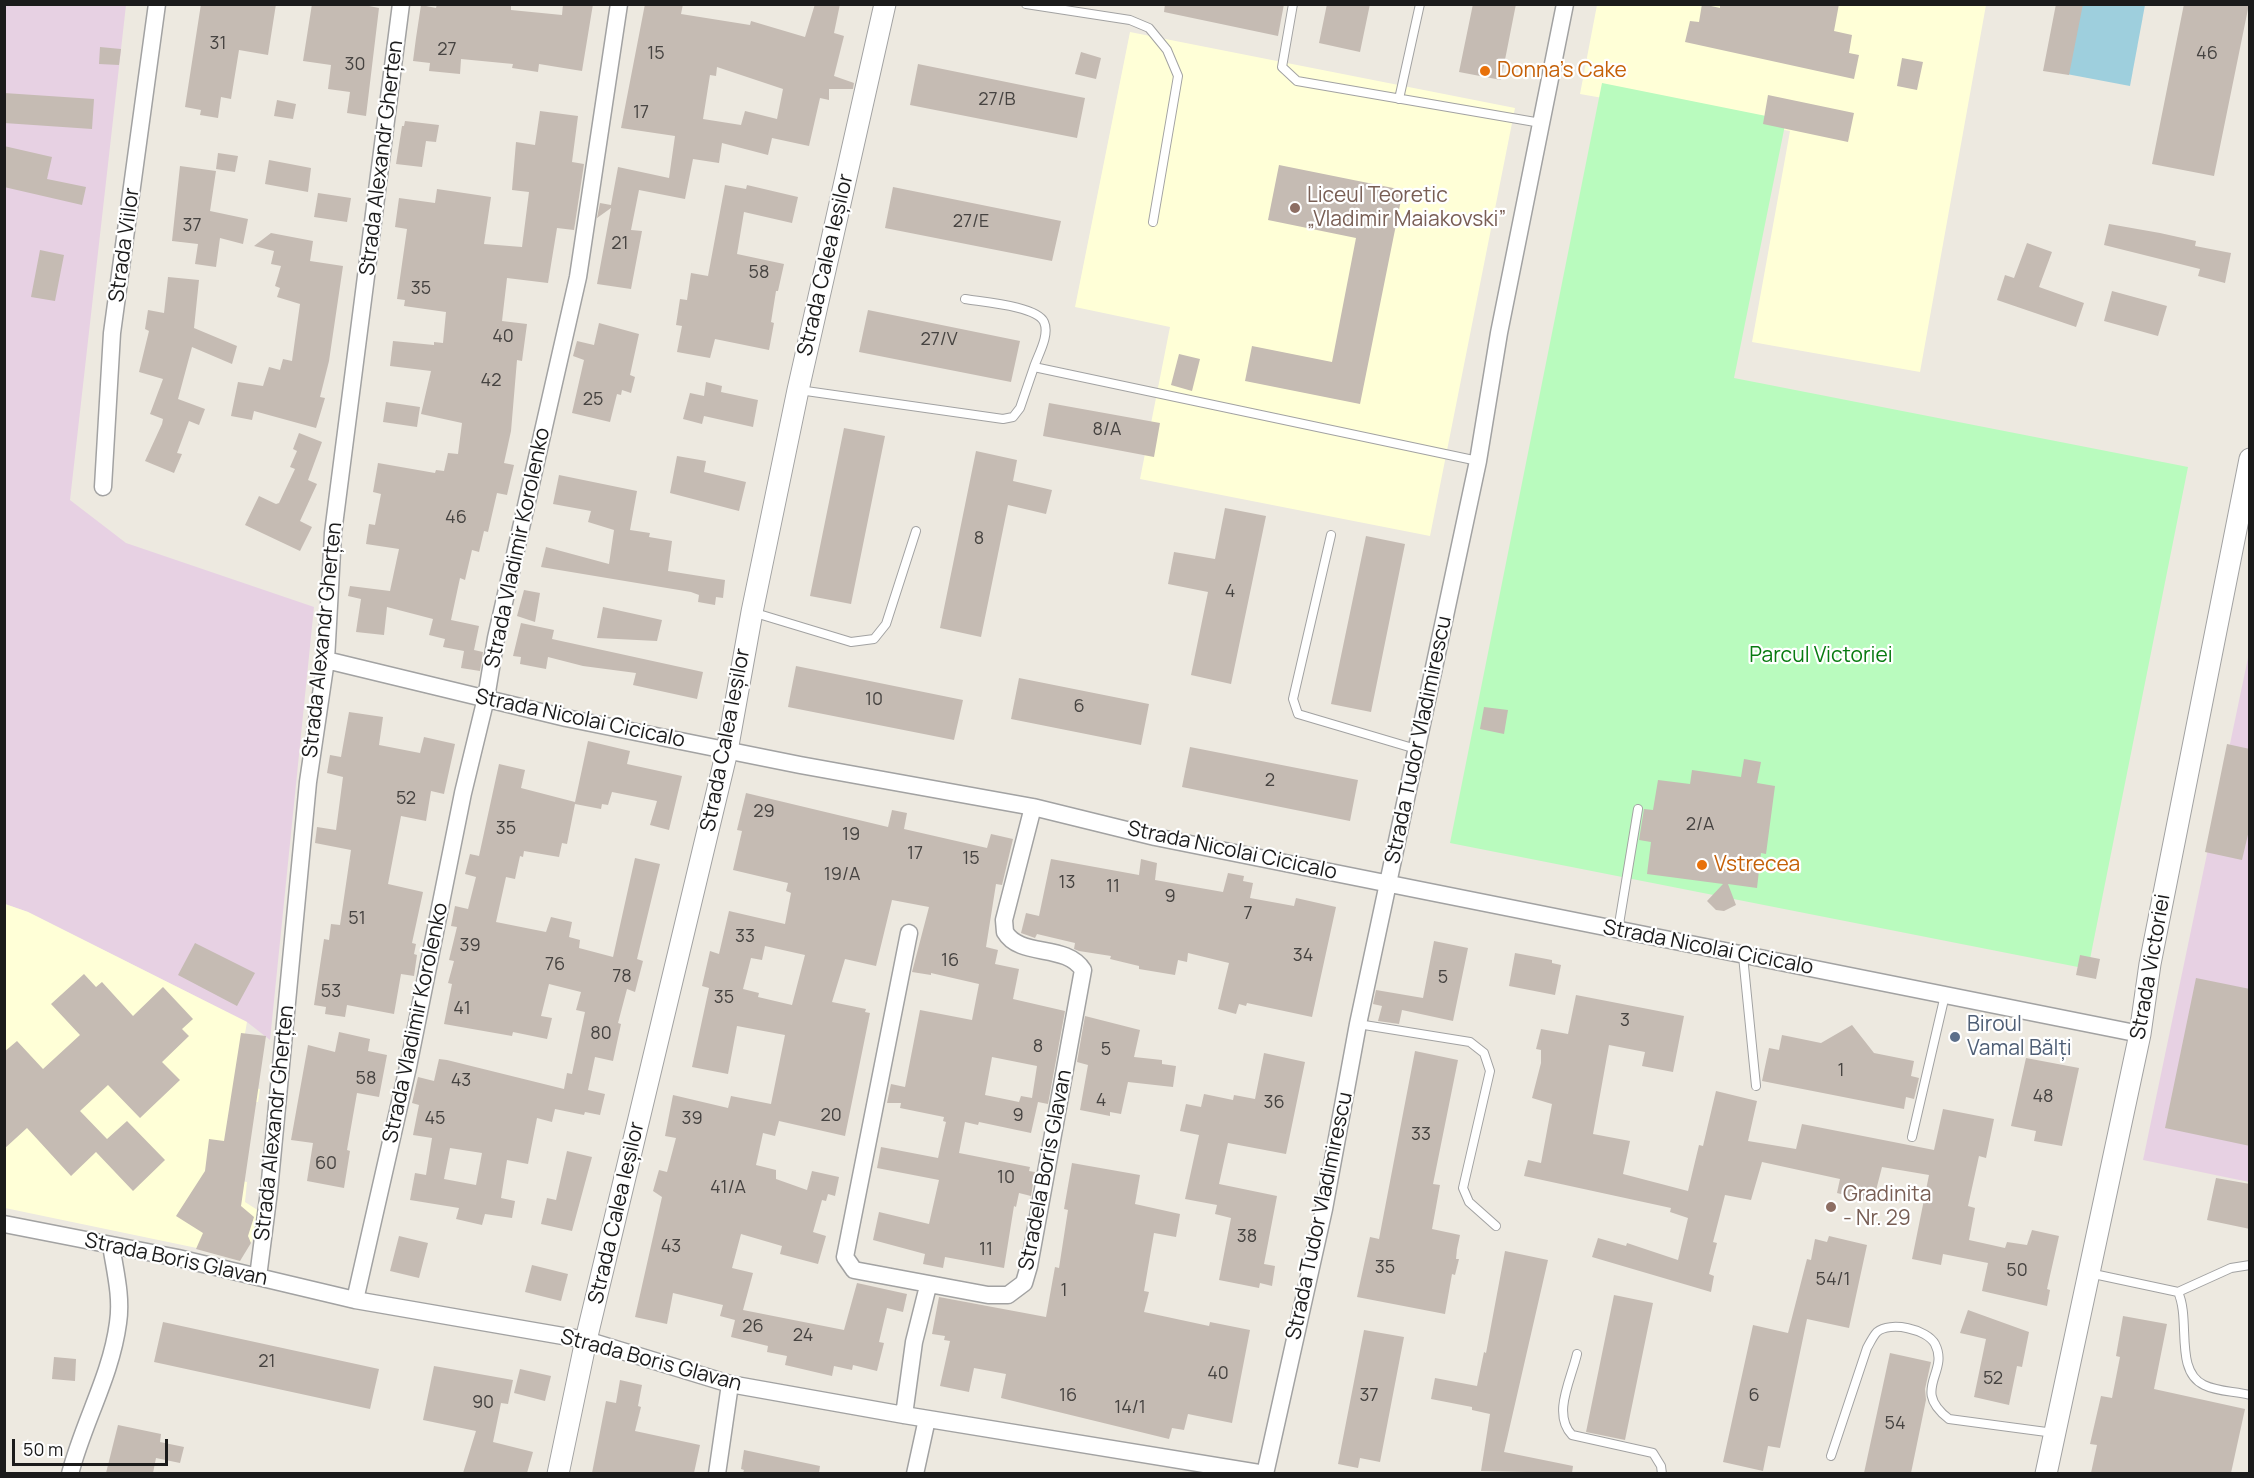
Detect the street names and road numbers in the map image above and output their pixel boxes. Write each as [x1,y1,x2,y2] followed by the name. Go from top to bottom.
[355,39,409,277] street label: Strada Alexandr Gherțen
[793,172,859,358] street label: Strada Calea Ieșilor
[104,186,146,304] street label: Strada Viilor
[480,426,556,670] street label: Strada Vladimir Korolenko
[298,521,348,759] street label: Strada Alexandr Gherțen
[1380,614,1458,866] street label: Strada Tudor Vladimirescu
[696,646,756,834] street label: Strada Calea Ieșilor
[473,684,687,754] street label: Strada Nicolai Cicicalo
[1125,816,1339,886] street label: Strada Nicolai Cicicalo
[2126,892,2176,1042] street label: Strada Victoriei
[378,901,454,1145] street label: Strada Vladimir Korolenko
[1601,915,1815,981] street label: Strada Nicolai Cicicalo
[250,1004,300,1242] street label: Strada Alexandr Gherțen
[1014,1068,1078,1272] street label: Stradela Boris Glavan
[1281,1090,1359,1342] street label: Strada Tudor Vladimirescu
[584,1120,650,1306] street label: Strada Calea Ieșilor
[82,1228,270,1292] street label: Strada Boris Glavan
[558,1325,744,1397] street label: Strada Boris Glavan

